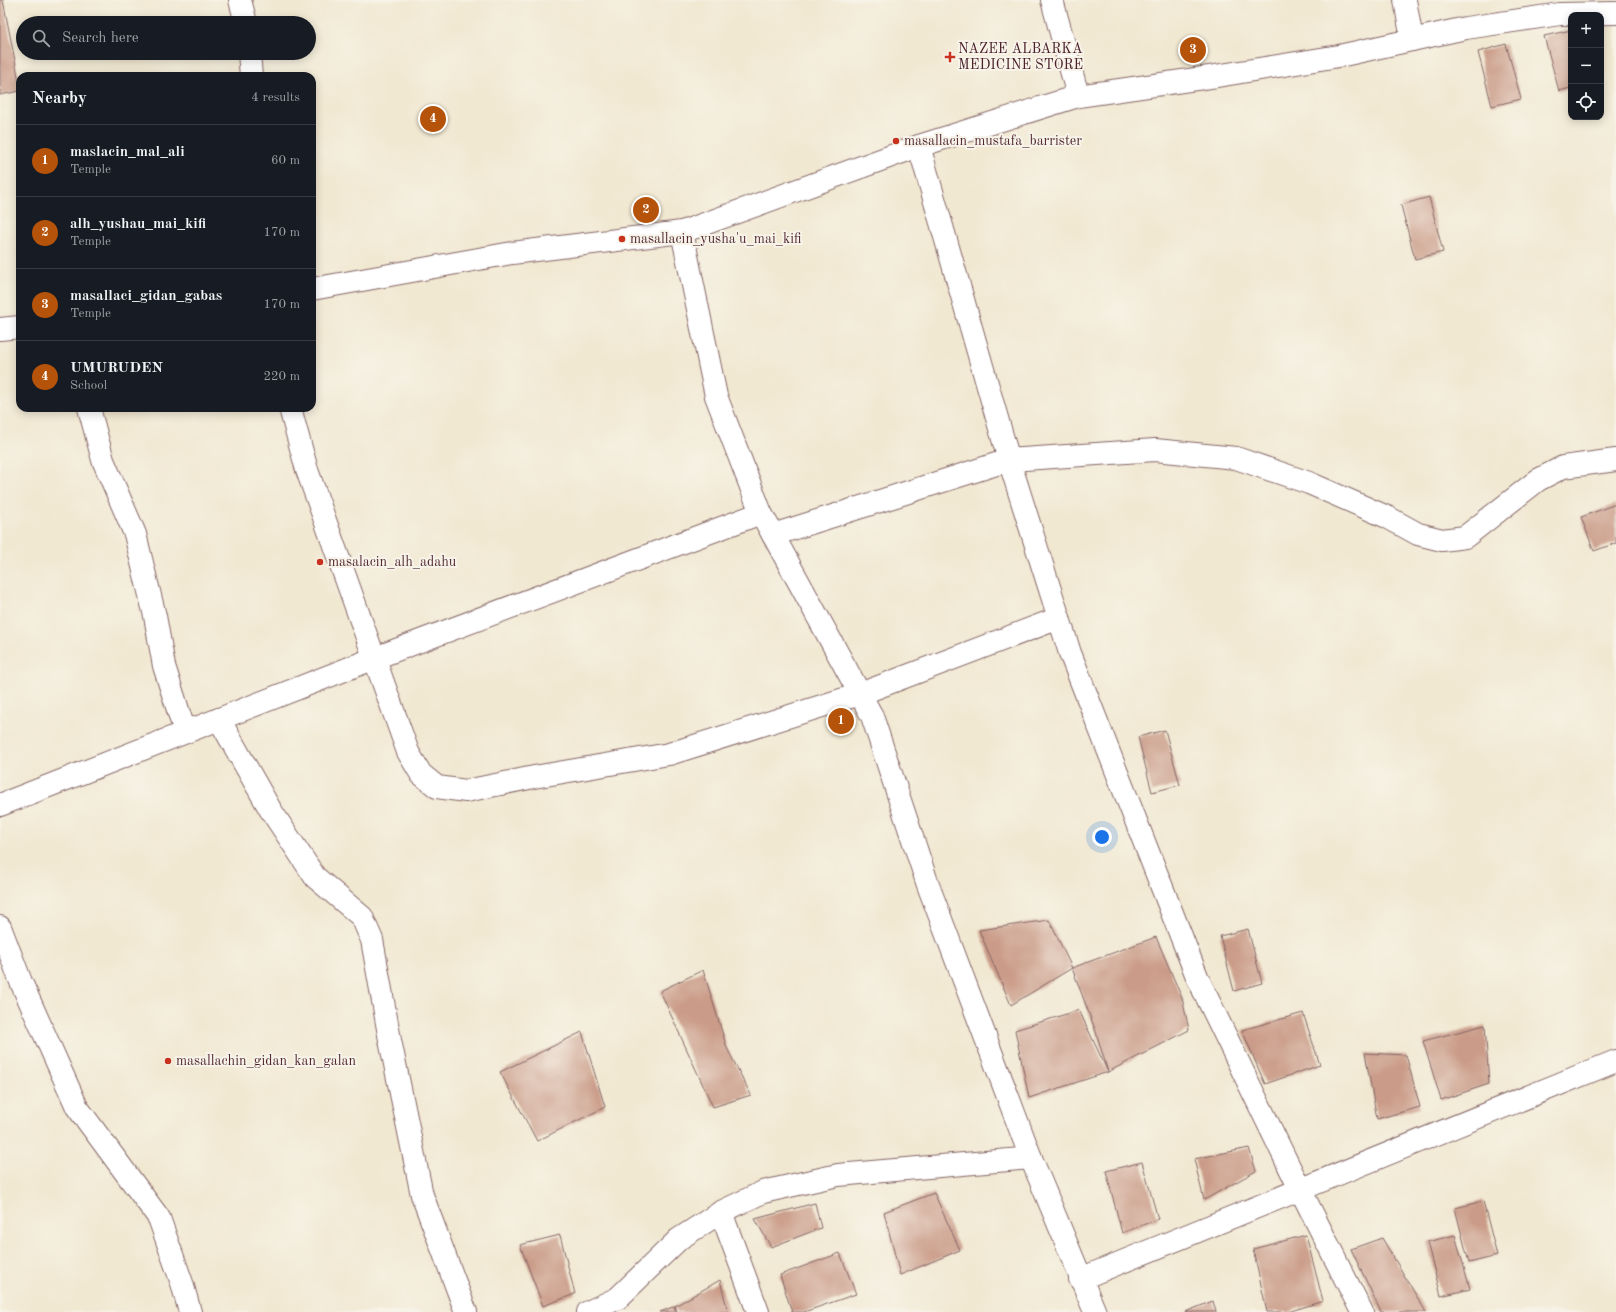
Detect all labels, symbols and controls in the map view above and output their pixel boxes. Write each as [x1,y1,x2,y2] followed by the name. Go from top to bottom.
[1568,12,1604,120] map controls
[1568,12,1604,48] button: +
[16,16,316,60] search box
[30,27,52,49] icon: search
[62,31,139,46] text: Search here
[1180,35,1206,65] pin: 3
[958,42,1083,72] place label: NAZEE ALBARKA MEDICINE STORE
[1568,48,1604,84] button: −
[945,52,955,62] marker: NAZEE ALBARKA MEDICINE STORE
[1568,84,1604,120] button: locate
[32,90,87,107] text: Nearby
[251,91,300,104] text: 4 results
[420,104,446,134] pin: 4
[904,134,1082,148] place label: masallacin_mustafa_barrister
[891,136,901,146] marker: masallacin_mustafa_barrister
[70,145,185,160] text: maslacin_mal_ali
[41,154,49,167] text: 1
[271,154,300,167] text: 60 m
[70,163,111,176] text: Temple
[633,195,659,225] pin: 2
[70,217,206,232] text: alh_yushau_mai_kifi
[41,226,49,239] text: 2
[263,226,300,239] text: 170 m
[630,232,801,246] place label: masallacin_yusha'u_mai_kifi
[617,234,627,244] marker: masallacin_yusha'u_mai_kifi
[70,235,111,248] text: Temple
[70,289,222,304] text: masallaci_gidan_gabas
[41,298,49,311] text: 3
[263,298,300,311] text: 170 m
[70,307,111,320] text: Temple
[70,361,163,376] text: UMURUDEN
[41,370,49,383] text: 4
[263,370,300,383] text: 220 m
[70,379,107,392] text: School
[328,555,457,569] place label: masalacin_alh_adahu
[315,557,325,567] marker: masalacin_alh_adahu
[828,706,854,736] pin: 1
[1092,827,1112,847] your location
[176,1054,356,1068] place label: masallachin_gidan_kan_galan
[163,1056,173,1066] marker: masallachin_gidan_kan_galan

